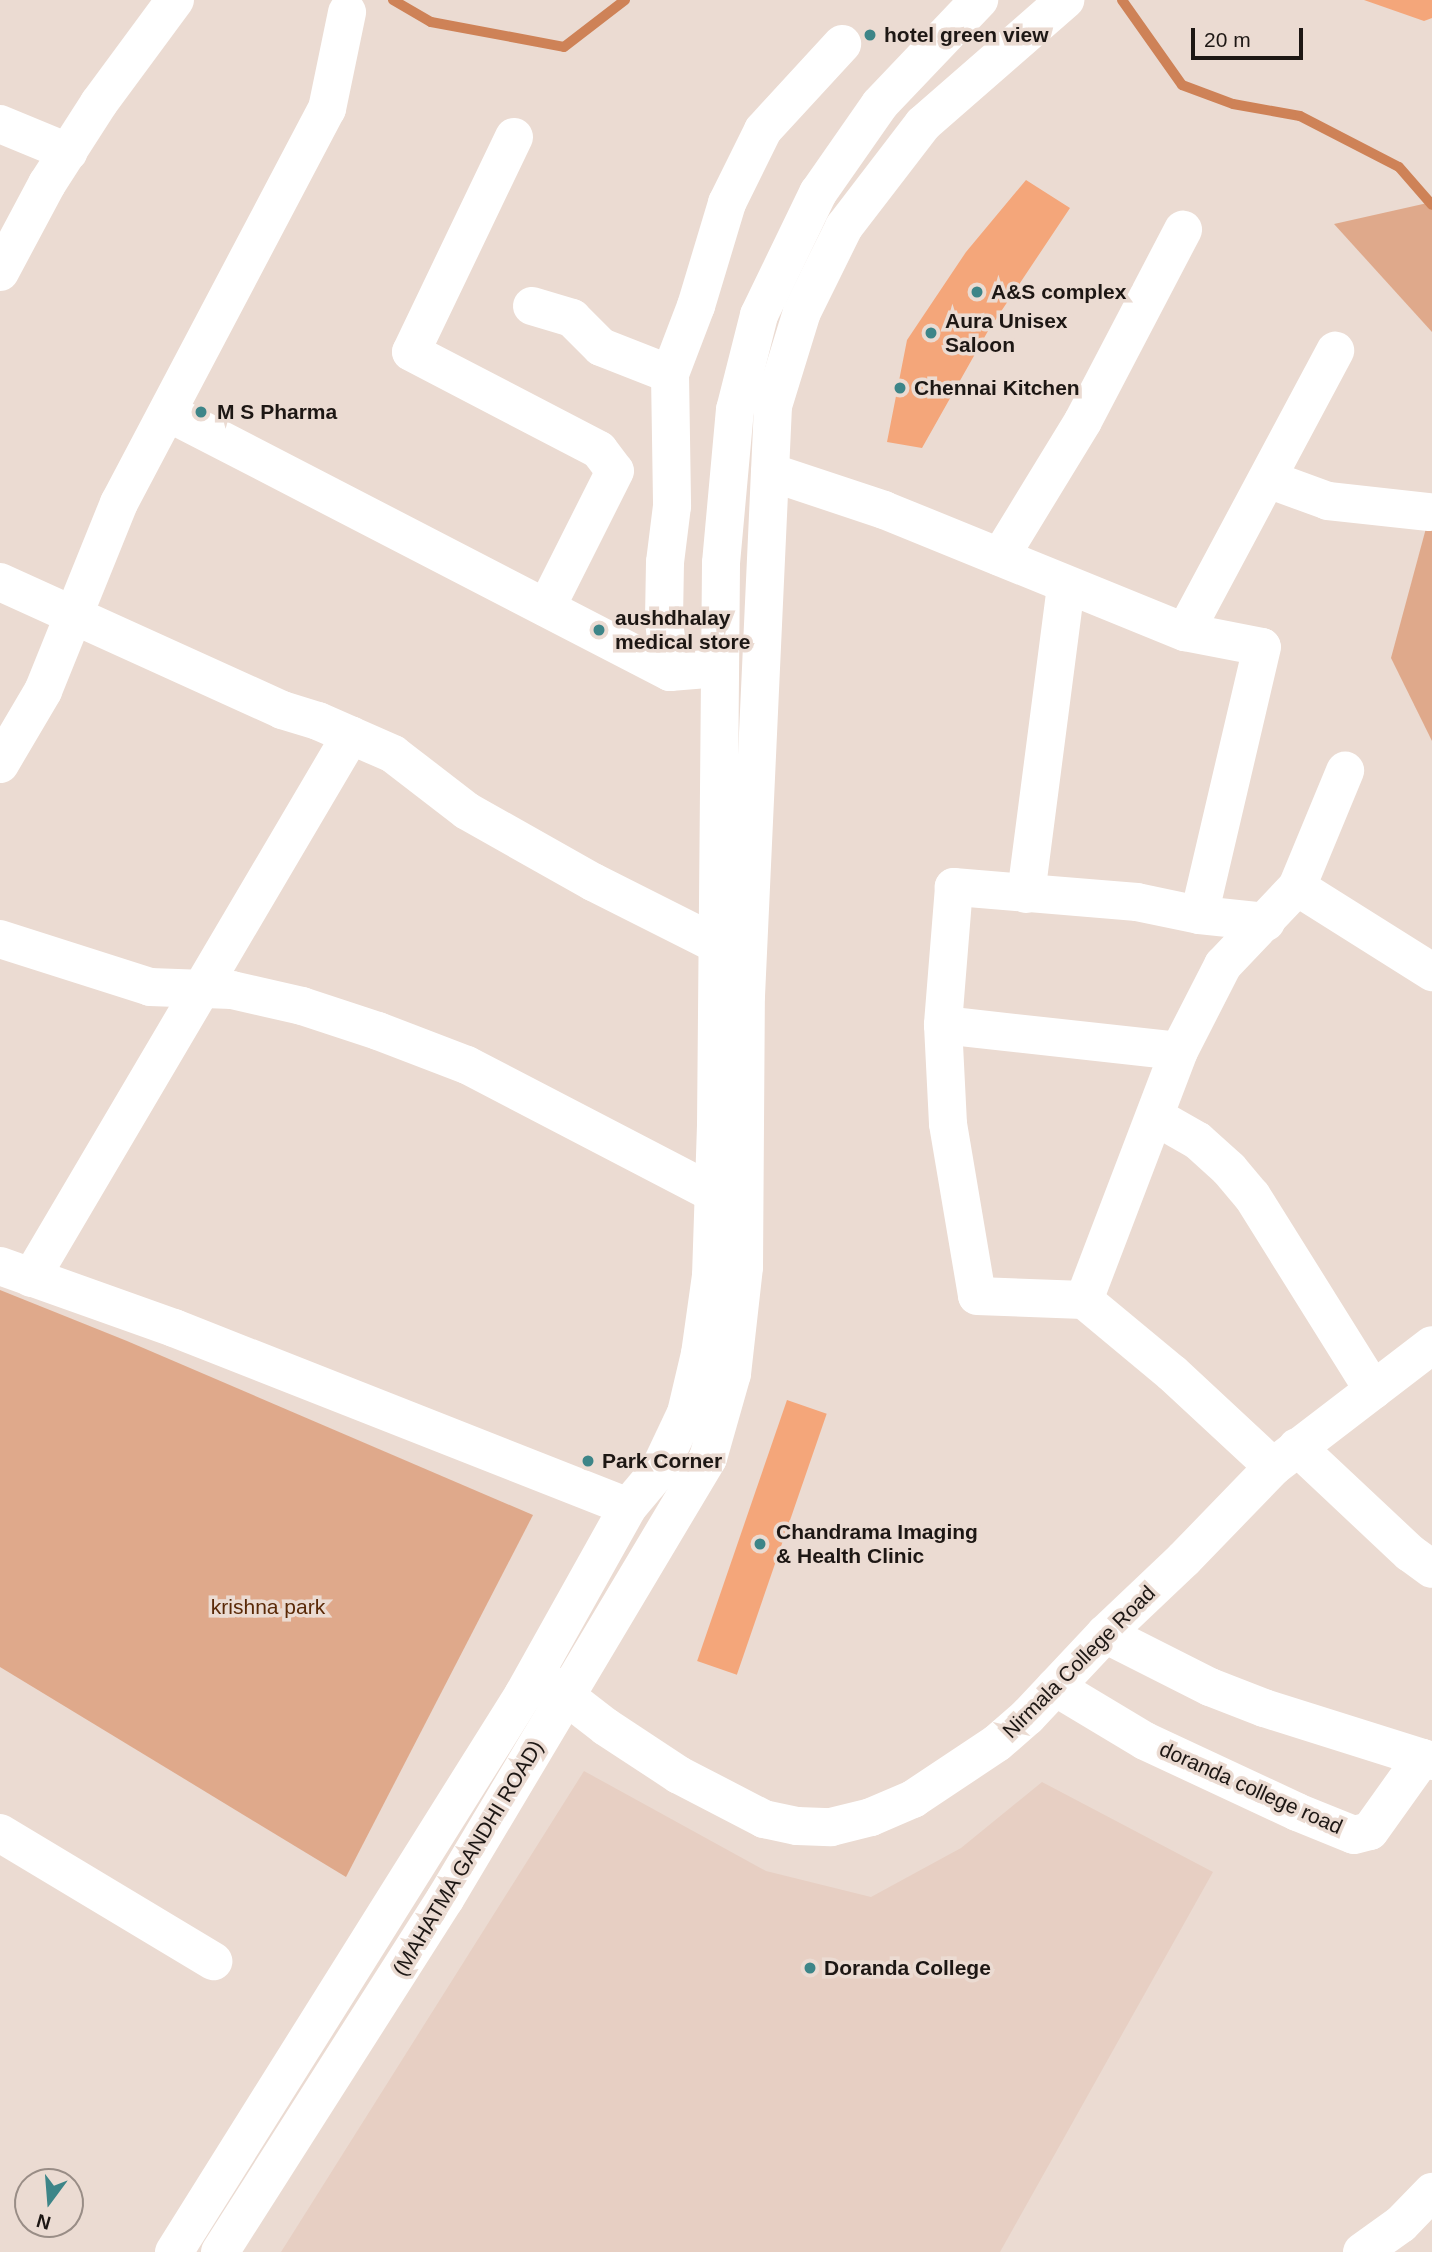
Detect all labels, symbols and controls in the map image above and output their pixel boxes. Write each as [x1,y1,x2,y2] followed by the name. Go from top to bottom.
[1194,14,1306,58] scale bar
[884,22,1049,48] place label: hotel green view
[862,27,878,43] marker: hotel green view
[1204,28,1251,51] text: 20 m
[991,279,1126,305] place label: A&S complex
[969,284,985,300] marker: A&S complex
[945,308,1068,358] place label: Aura Unisex Saloon
[923,325,939,341] marker: Aura Unisex Saloon
[914,375,1080,401] place label: Chennai Kitchen
[892,380,908,396] marker: Chennai Kitchen
[217,399,337,425] place label: M S Pharma
[191,402,211,422] marker: M S Pharma
[615,605,750,655] place label: aushdhalay medical store
[589,620,609,640] marker: aushdhalay medical store
[602,1448,722,1474] place label: Park Corner
[580,1453,596,1469] marker: Park Corner
[776,1519,978,1569] place label: Chandrama Imaging & Health Clinic
[750,1534,770,1554] marker: Chandrama Imaging & Health Clinic
[997,1580,1161,1744] street label: Nirmala College Road
[211,1594,325,1620] park label: krishna park
[387,1735,549,1981] street label: (MAHATMA GANDHI ROAD)
[1156,1736,1346,1840] street label: doranda college road
[824,1955,991,1981] place label: Doranda College
[802,1960,818,1976] marker: Doranda College
[14,2168,84,2238] north arrow
[34,2210,53,2234] text: N

